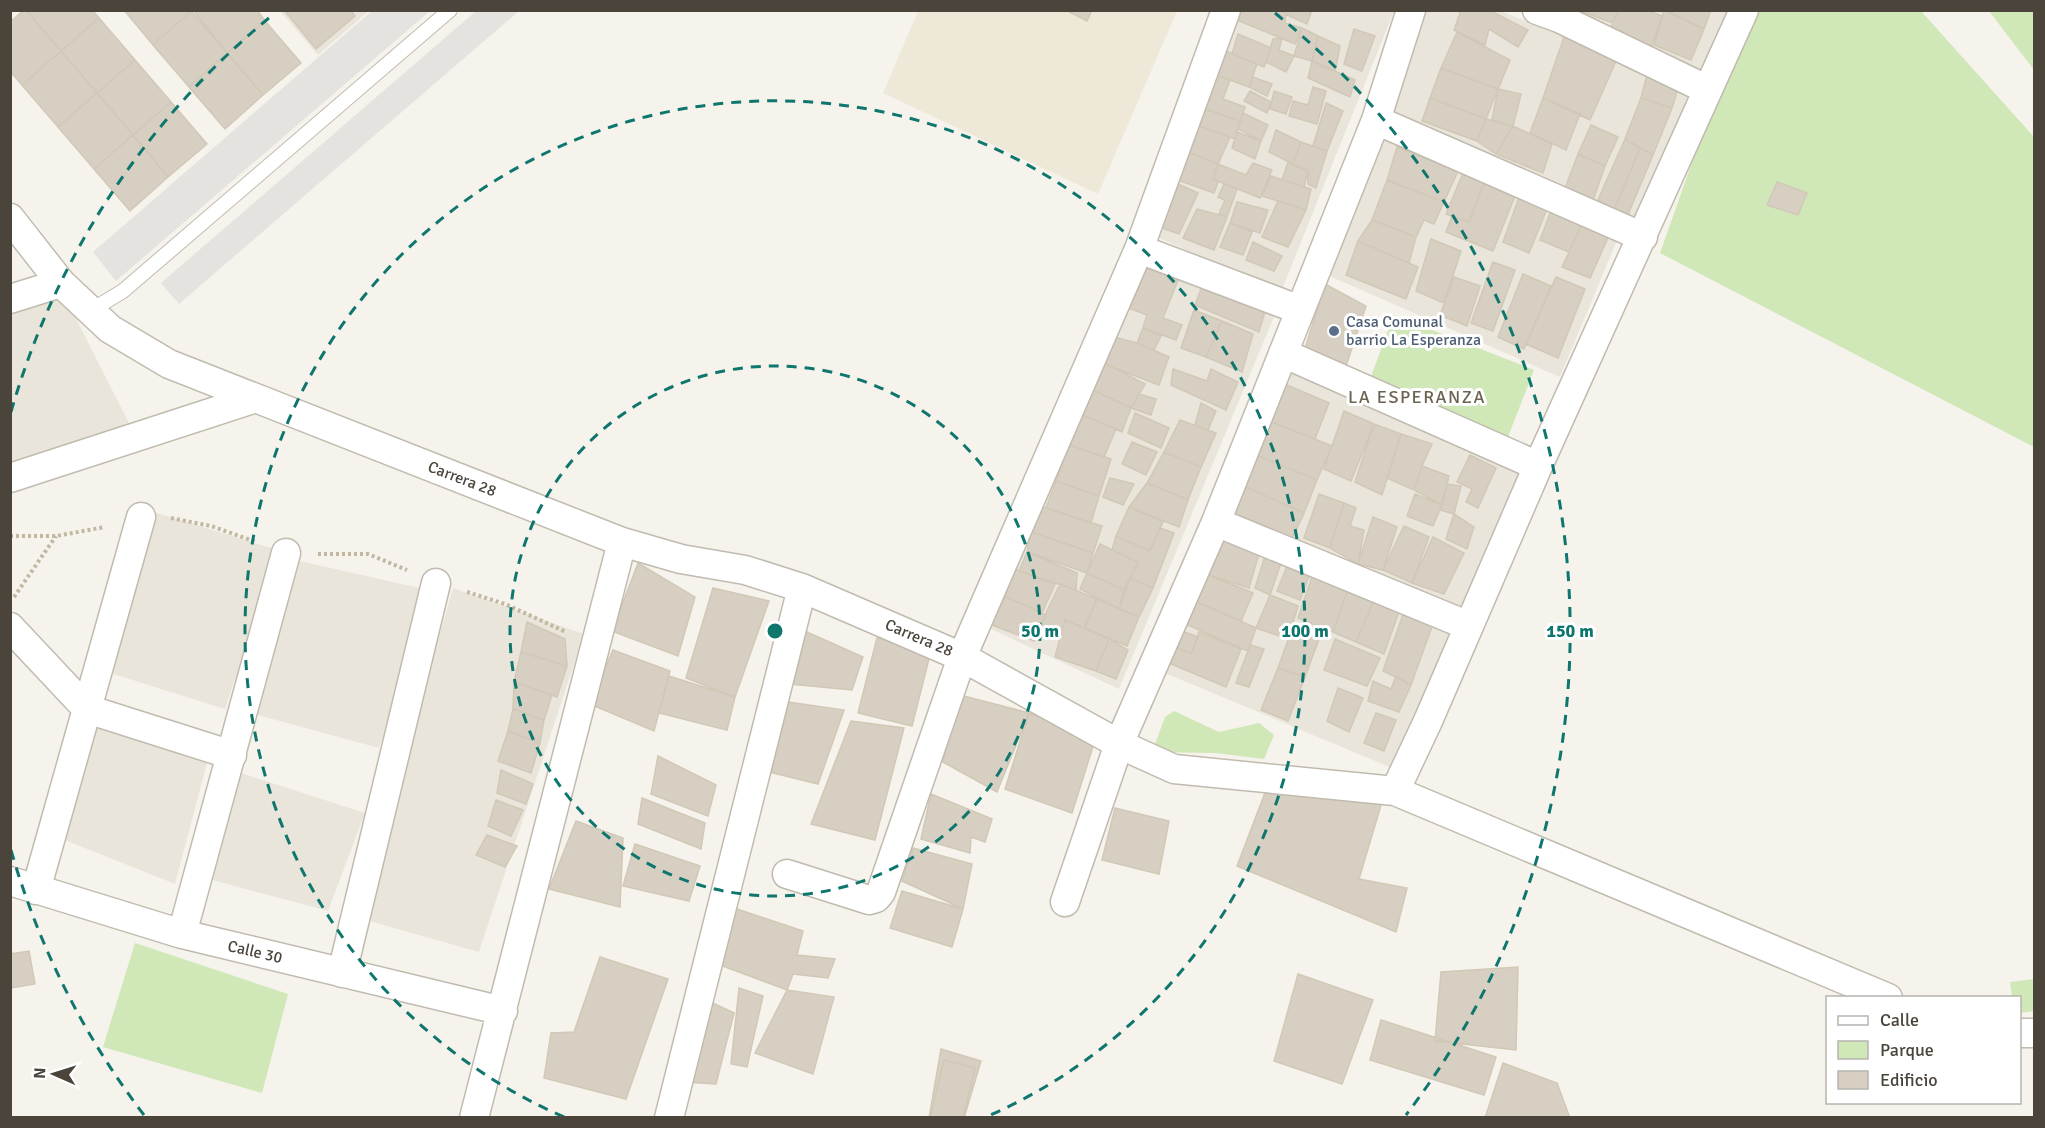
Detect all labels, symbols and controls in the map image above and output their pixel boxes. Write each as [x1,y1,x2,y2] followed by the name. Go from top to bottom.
[1346,312,1481,350] place label: Casa Comunal barrio La Esperanza
[1327,324,1341,338] marker: Casa Comunal barrio La Esperanza
[1348,386,1486,408] district label: LA ESPERANZA
[425,457,499,501] street label: Carrera 28
[882,615,956,661] street label: Carrera 28
[1021,620,1059,642] text: 50 m
[1281,620,1329,642] text: 100 m
[1546,620,1594,642] text: 150 m
[765,621,785,641] centre of rings
[226,936,284,968] street label: Calle 30
[1826,996,2021,1104] legend
[1880,1009,1919,1031] text: Calle
[1880,1039,1934,1061] text: Parque
[24,1044,84,1104] north arrow
[30,1067,50,1079] text: N
[1880,1069,1938,1091] text: Edificio

